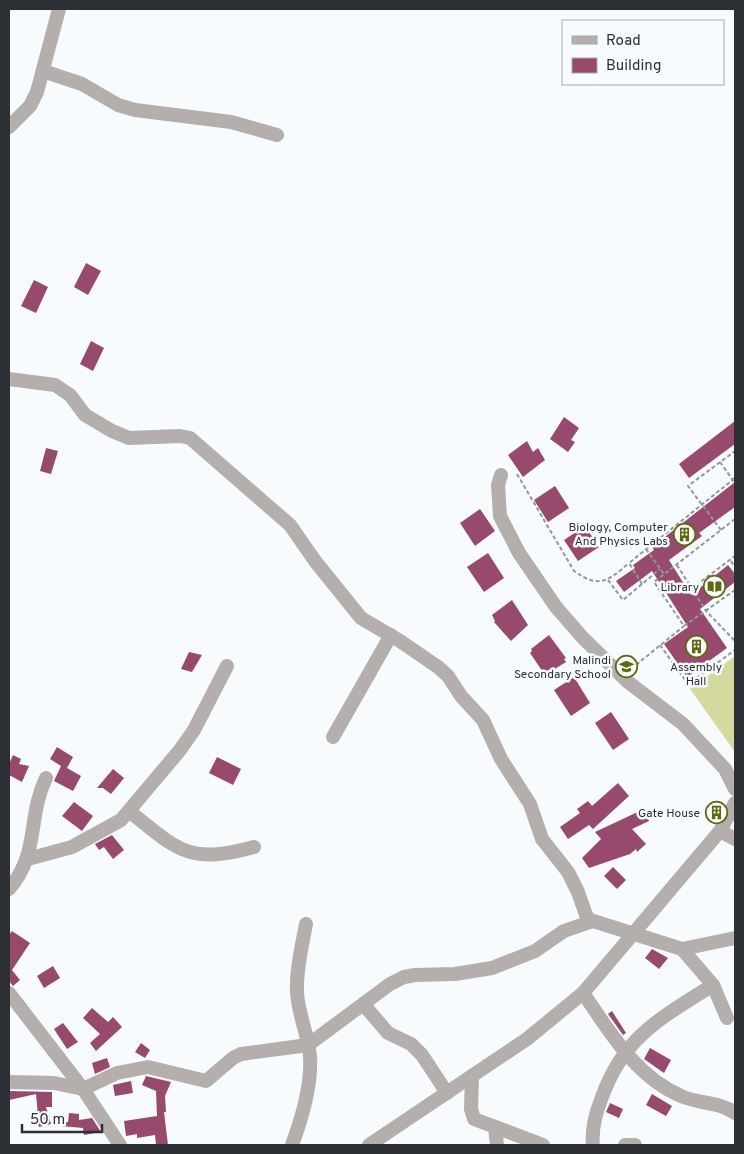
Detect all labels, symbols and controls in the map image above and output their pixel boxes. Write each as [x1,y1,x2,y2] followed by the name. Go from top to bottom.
[562,20,724,85] legend
[606,32,641,51] text: Road
[606,57,661,76] text: Building
[568,520,668,550] place label: Biology, Computer And Physics Labs
[672,522,696,546] building icon: Biology, Computer And Physics Labs
[703,575,727,599] library icon: Library
[661,580,699,596] place label: Library
[684,634,708,658] building icon: Assembly Hall
[514,653,611,683] place label: Malindi Secondary School
[615,655,639,679] school or university icon: Malindi Secondary School
[670,660,722,690] place label: Assembly Hall
[704,801,728,825] building icon: Gate House
[638,806,700,822] place label: Gate House
[22,1102,102,1134] scale bar
[30,1111,65,1130] text: 50 m

